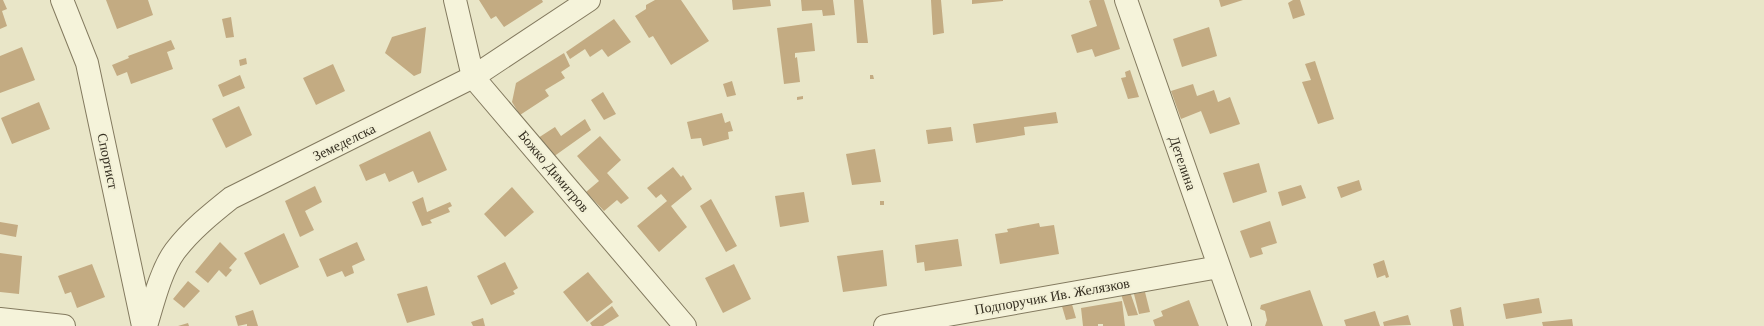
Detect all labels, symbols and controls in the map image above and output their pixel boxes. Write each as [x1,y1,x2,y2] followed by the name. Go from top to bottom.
[311,121,379,164] street label: Земеделска
[515,128,592,215] street label: Божко Димитров
[94,132,121,190] street label: Спортист
[1166,134,1199,193] street label: Детелина
[973,275,1131,318] street label: Подпоручик Ив. Желязков

